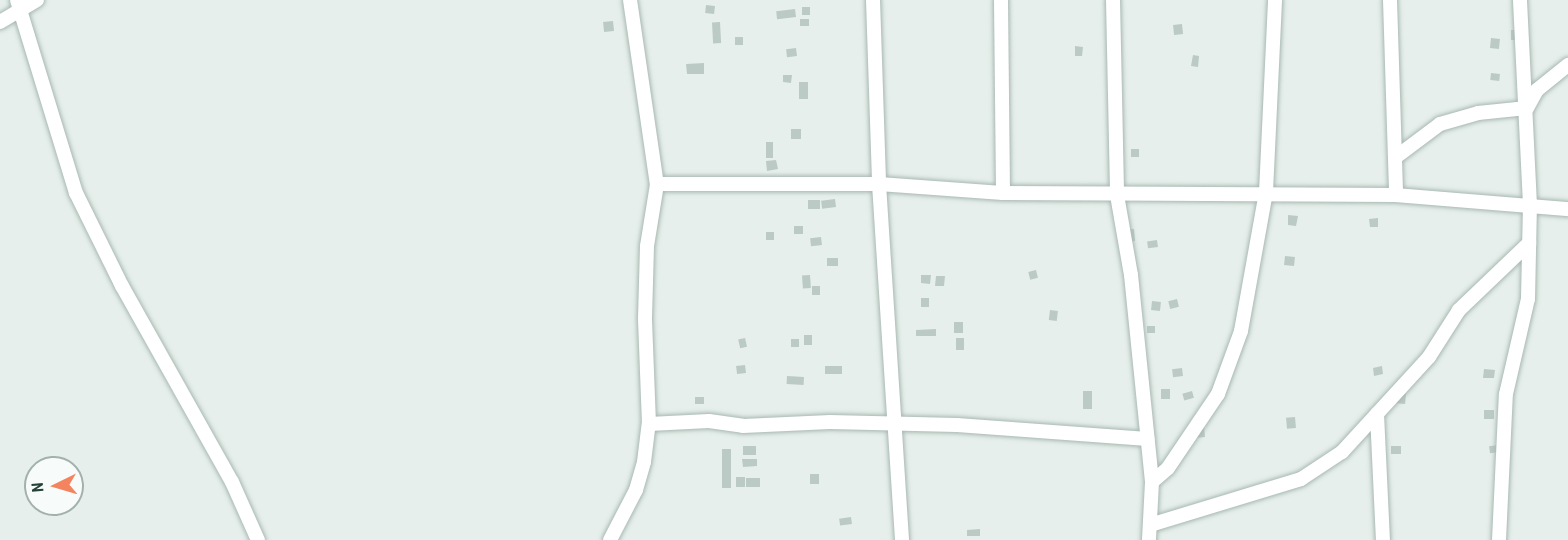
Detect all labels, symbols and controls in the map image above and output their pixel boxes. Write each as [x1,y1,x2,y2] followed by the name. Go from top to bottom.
[24,456,84,516] north arrow
[28,482,47,493] text: N

